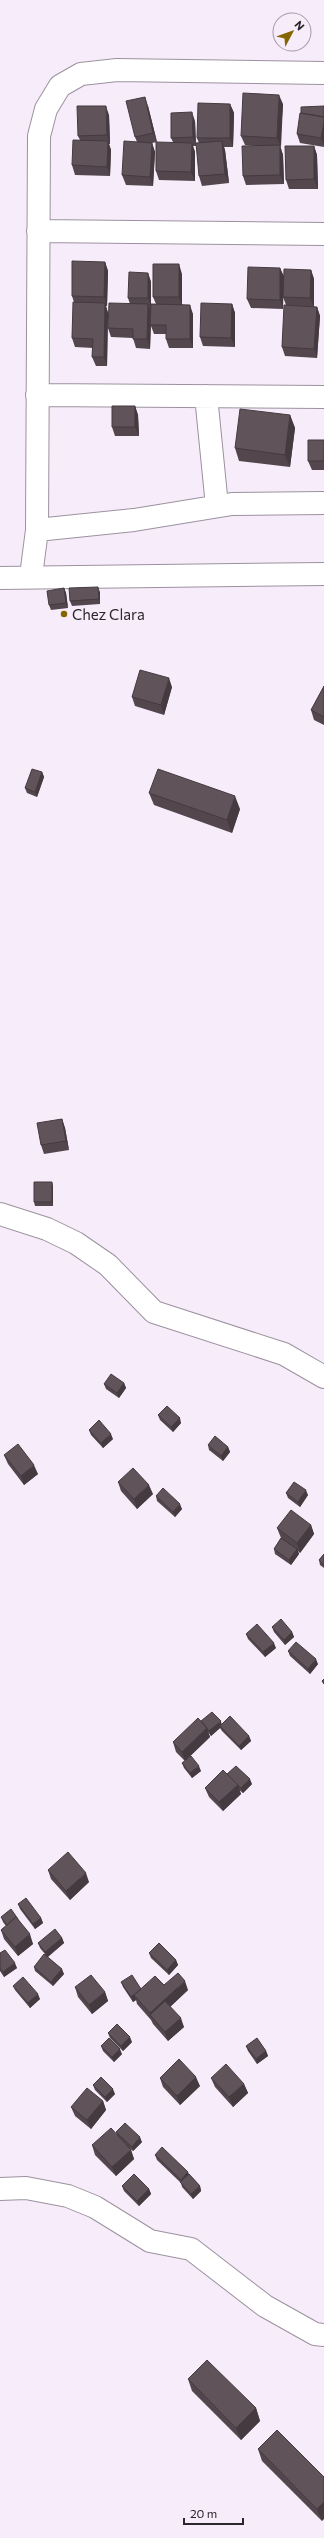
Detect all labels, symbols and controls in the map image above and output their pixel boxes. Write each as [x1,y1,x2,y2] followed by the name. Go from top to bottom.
[272,12,312,52] north arrow
[292,18,308,32] text: N
[72,605,145,623] place label: Chez Clara
[59,609,69,619] marker: Chez Clara
[184,2500,243,2526] scale bar
[190,2506,217,2520] text: 20 m

